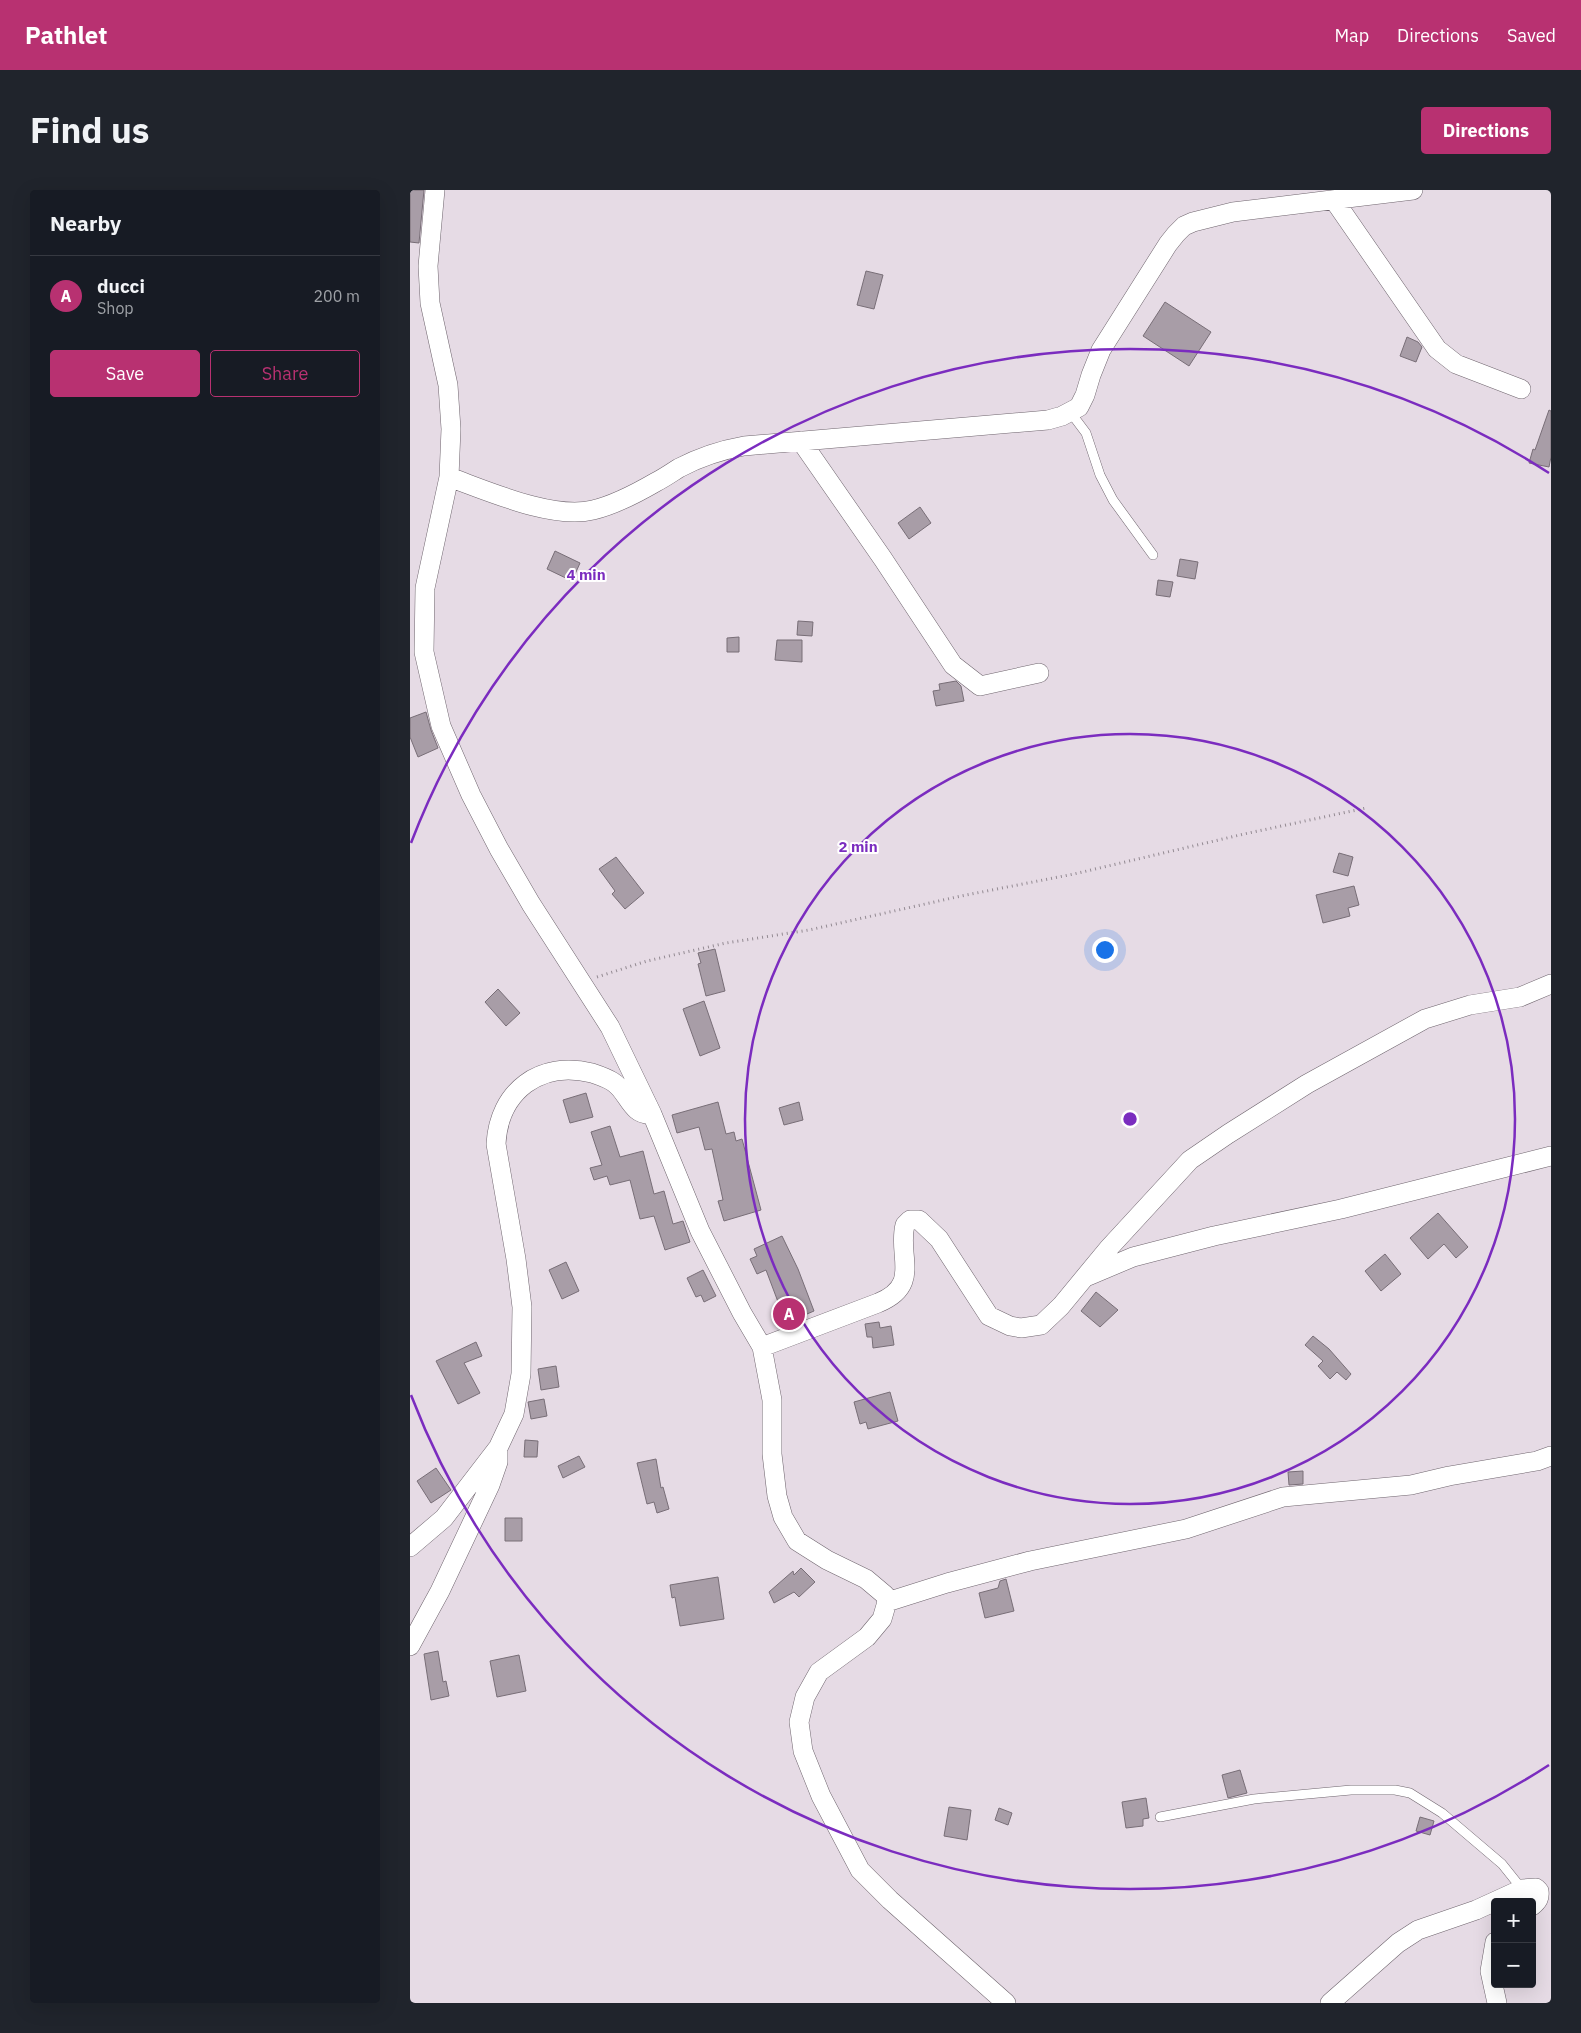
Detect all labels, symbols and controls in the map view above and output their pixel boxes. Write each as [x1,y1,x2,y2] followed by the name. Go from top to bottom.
[25,19,107,51] text: Pathlet
[1334,24,1369,47] text: Map
[1397,24,1479,47] text: Directions
[1507,24,1556,47] text: Saved
[30,107,149,153] text: Find us
[1421,107,1551,154] button: Directions
[50,209,121,237] text: Nearby
[97,274,145,298] text: ducci
[61,286,71,306] text: A
[313,286,360,306] text: 200 m
[97,298,134,318] text: Shop
[50,350,200,397] button: Save
[210,350,360,397] button: Share
[566,565,606,584] text: 4 min
[838,837,878,856] text: 2 min
[1092,937,1118,963] your location
[1121,1110,1139,1128] centre of rings
[773,1295,805,1333] pin: A
[1491,1898,1536,1988] map controls
[1491,1898,1536,1943] button: +
[1491,1943,1536,1988] button: −

